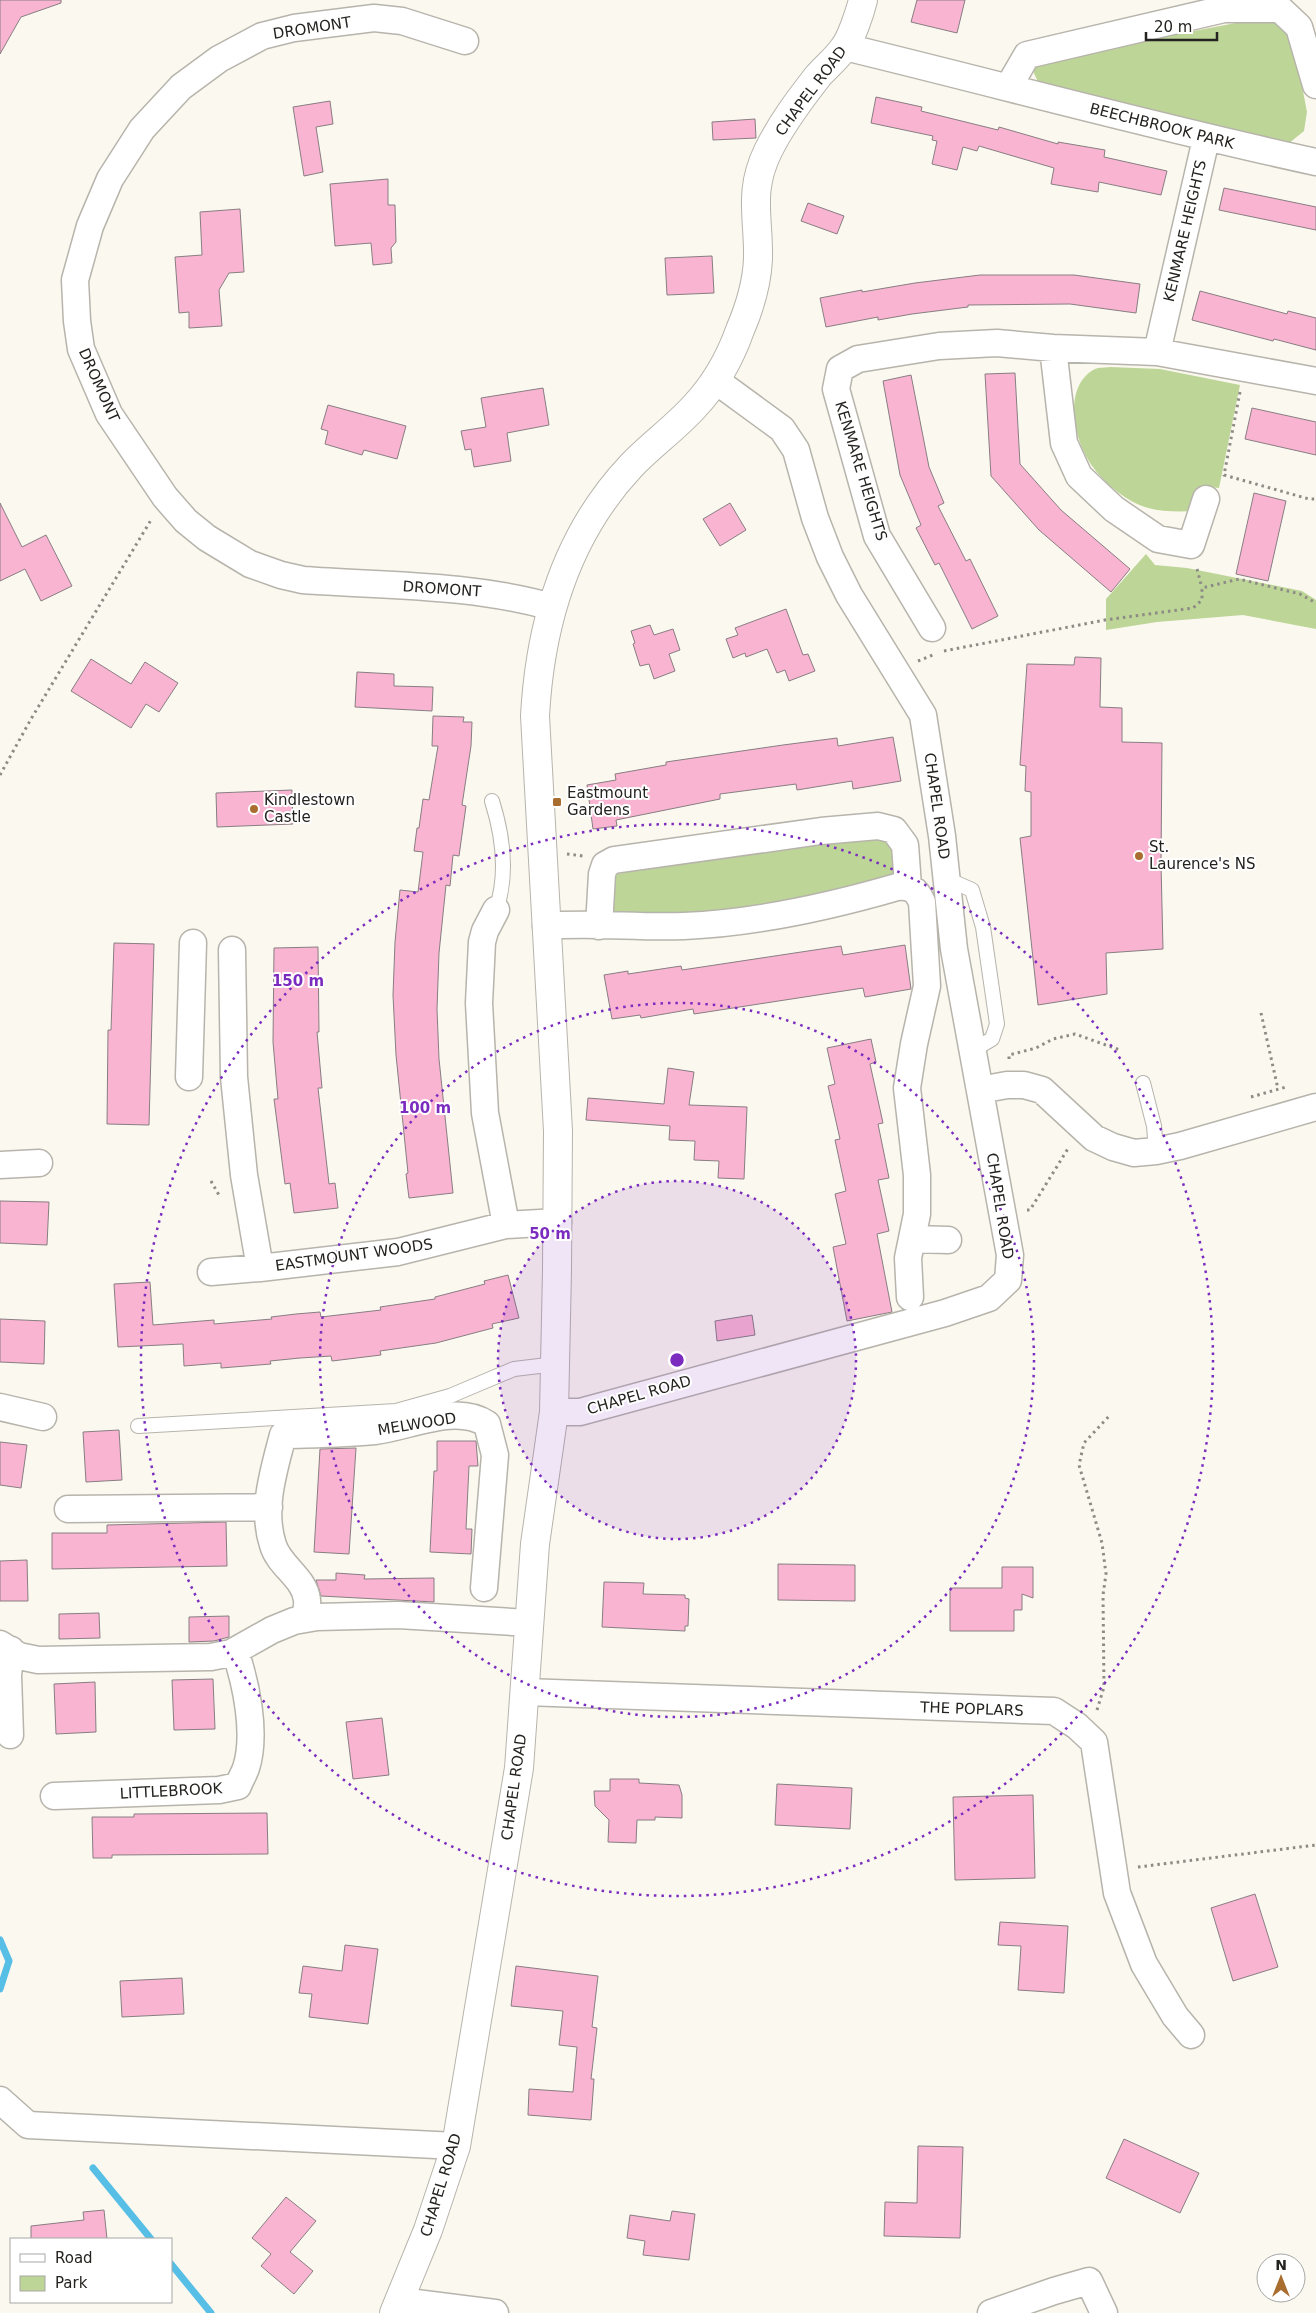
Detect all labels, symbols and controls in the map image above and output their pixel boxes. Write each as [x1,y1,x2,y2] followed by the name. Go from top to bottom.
[1146,10,1217,42] scale bar
[272,13,353,43] street label: DROMONT
[1154,18,1192,36] text: 20 m
[771,43,851,139] street label: CHAPEL ROAD
[1088,99,1237,153] street label: BEECHBROOK PARK
[1160,158,1210,304] street label: KENMARE HEIGHTS
[75,345,124,425] street label: DROMONT
[831,399,891,543] street label: KENMARE HEIGHTS
[402,577,483,601] street label: DROMONT
[921,752,953,860] street label: CHAPEL ROAD
[567,784,648,819] place label: Eastmount Gardens
[264,791,355,826] place label: Kindlestown Castle
[551,796,563,808] marker: Eastmount Gardens
[248,803,260,815] marker: Kindlestown Castle
[1149,838,1256,873] place label: St. Laurence's NS
[1133,850,1145,862] marker: St. Laurence's NS
[272,972,324,990] text: 150 m
[399,1099,451,1117] text: 100 m
[983,1152,1017,1260] street label: CHAPEL ROAD
[529,1225,571,1243] text: 50 m
[274,1235,434,1275] street label: EASTMOUNT WOODS
[668,1351,686,1369] centre of rings
[585,1372,693,1418] street label: CHAPEL ROAD
[376,1409,458,1439] street label: MELWOOD
[919,1698,1024,1720] street label: THE POPLARS
[498,1733,530,1841] street label: CHAPEL ROAD
[119,1779,224,1803] street label: LITTLEBROOK
[417,2131,465,2239] street label: CHAPEL ROAD
[10,2238,172,2303] legend
[55,2249,93,2267] text: Road
[1256,2253,1306,2303] north arrow
[1275,2257,1287,2273] text: N
[55,2274,88,2292] text: Park

